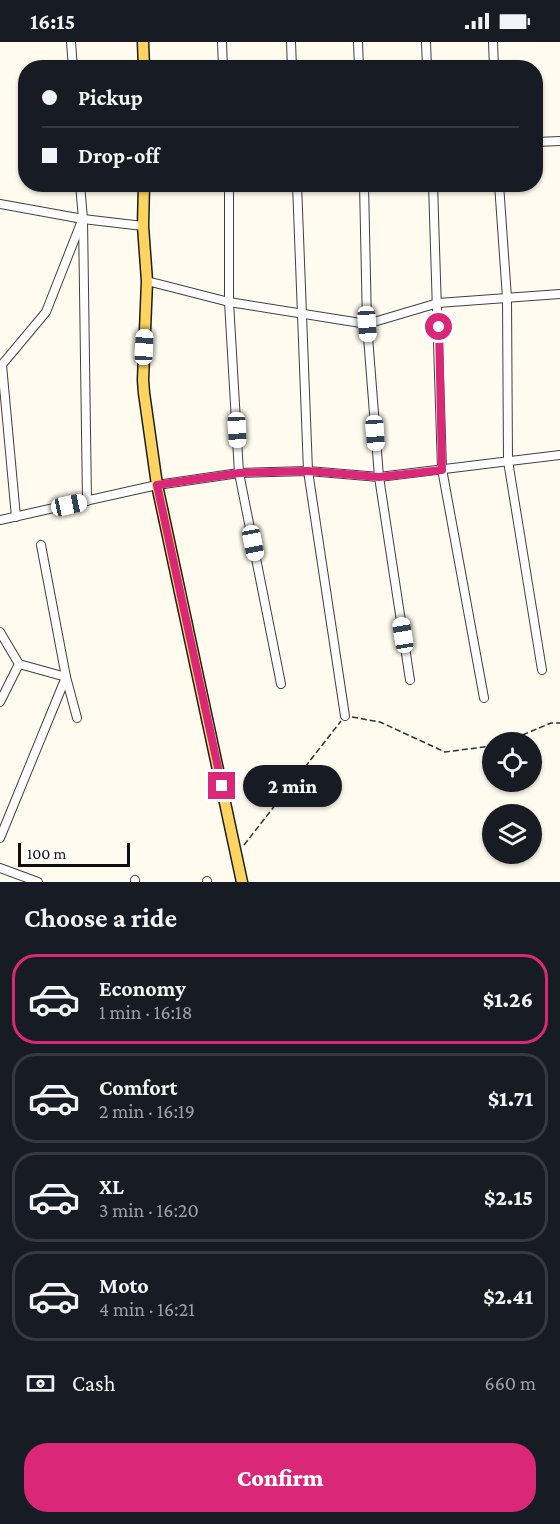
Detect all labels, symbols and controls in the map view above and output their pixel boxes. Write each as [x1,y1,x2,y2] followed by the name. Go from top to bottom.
[30,9,75,34] text: 16:15
[78,85,143,110] text: Pickup
[78,143,160,168] text: Drop-off
[357,305,377,343] car
[425,313,452,340] route start
[134,329,154,365] car
[227,412,247,448] car
[365,414,385,452] car
[50,492,88,518] car
[241,524,265,562] car
[391,616,415,654] car
[482,732,542,864] map controls
[482,732,542,792] button: locate
[243,765,342,807] callout: 2 min
[208,772,235,799] route end
[268,775,317,797] text: 2 min
[482,804,542,864] button: layers
[18,840,130,868] scale bar
[27,845,66,862] text: 100 m
[24,903,177,933] text: Choose a ride
[27,972,81,1026] icon: car
[99,976,186,1001] text: Economy
[483,987,533,1012] text: $1.26
[99,1001,193,1023] text: 1 min · 16:18
[27,1071,81,1125] icon: car
[99,1075,177,1100] text: Comfort
[488,1086,533,1111] text: $1.71
[99,1100,195,1122] text: 2 min · 16:19
[27,1170,81,1224] icon: car
[99,1174,124,1199] text: XL
[484,1185,533,1210] text: $2.15
[99,1199,199,1221] text: 3 min · 16:20
[27,1269,81,1323] icon: car
[99,1273,149,1298] text: Moto
[483,1284,533,1309] text: $2.41
[99,1298,195,1320] text: 4 min · 16:21
[24,1367,57,1400] icon: cash
[72,1371,116,1396] text: Cash
[485,1372,536,1394] text: 660 m
[24,1443,536,1512] button: Confirm

